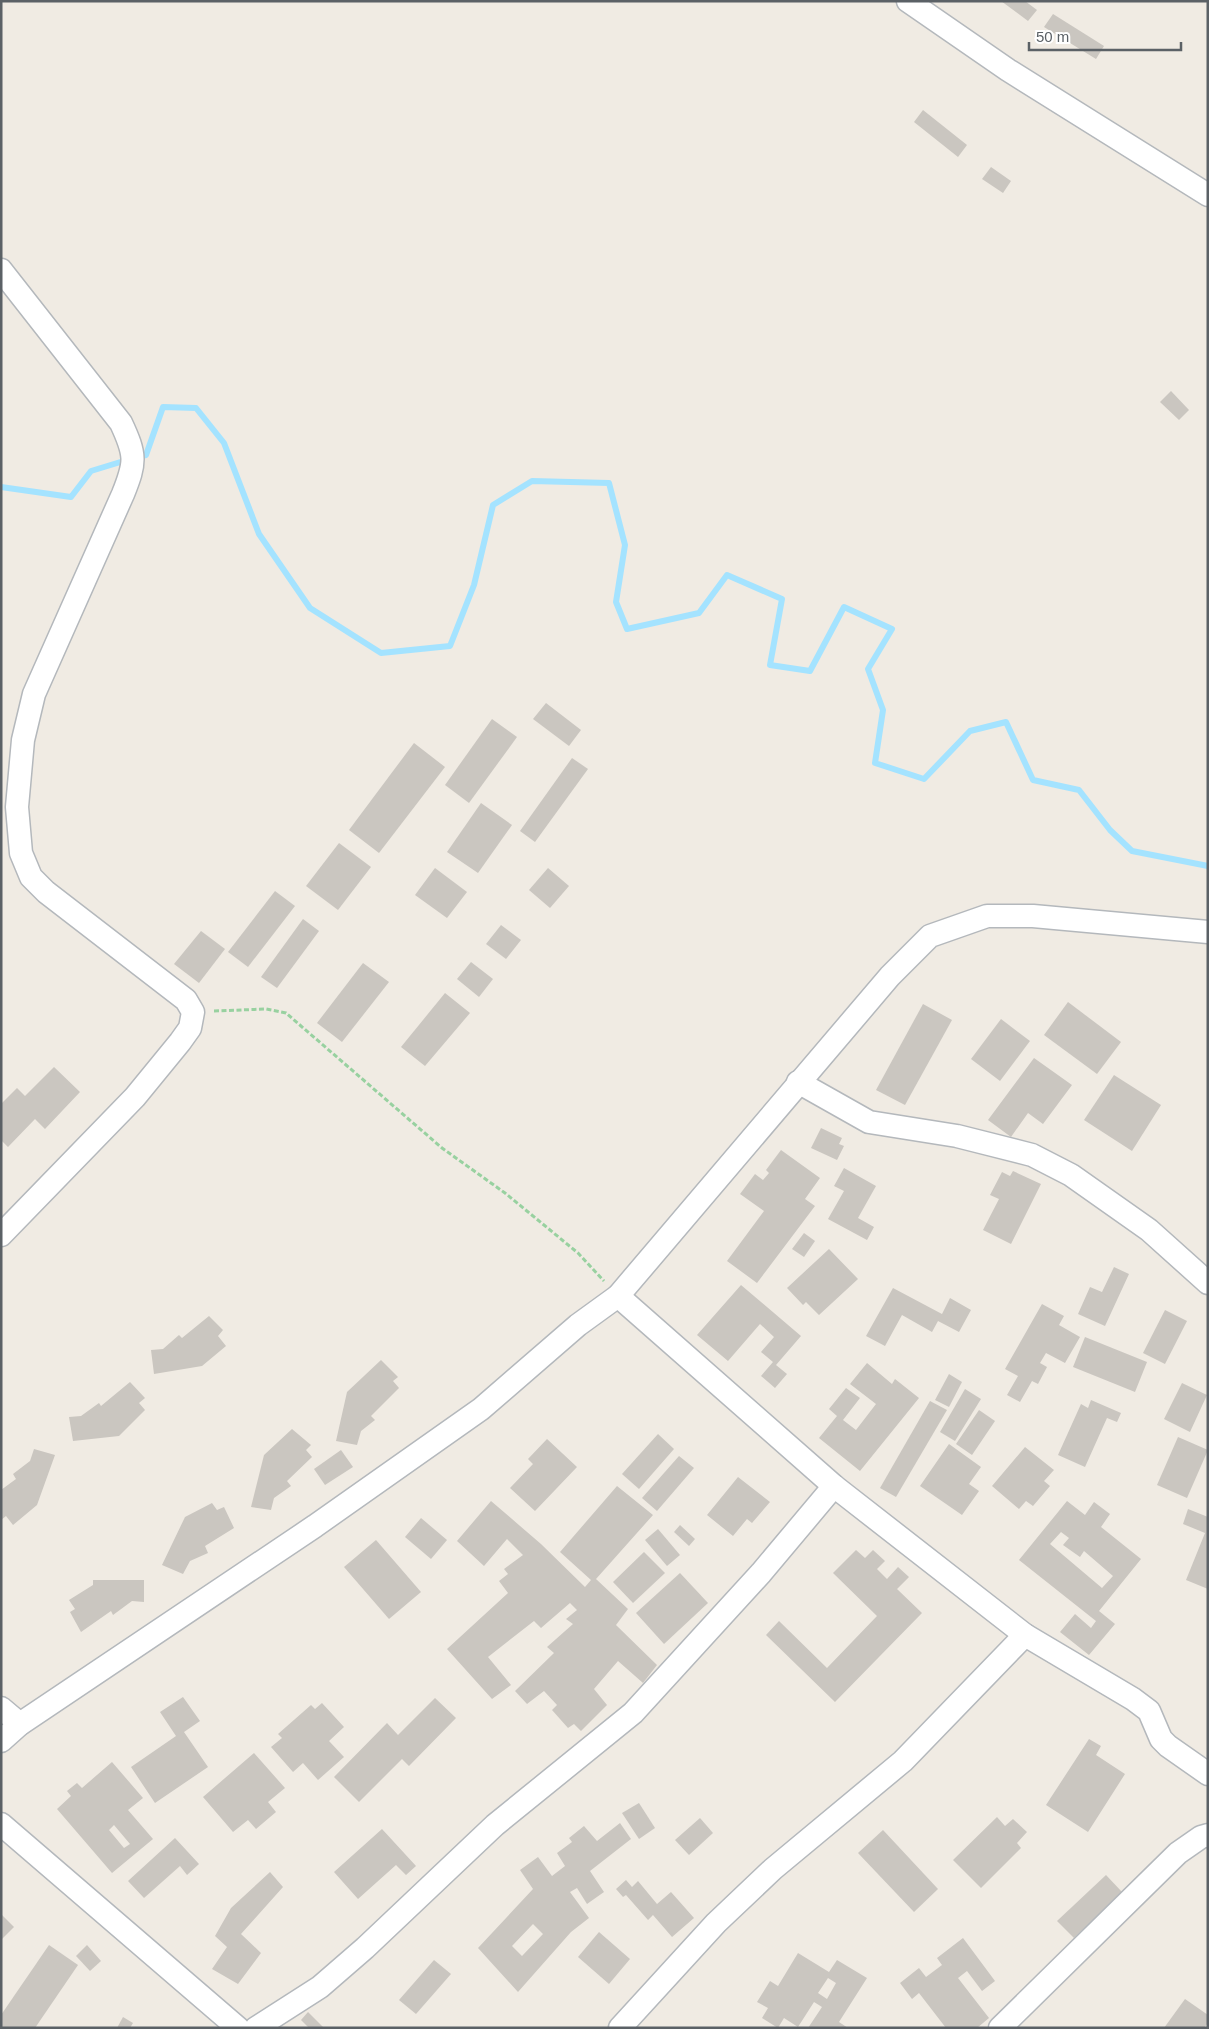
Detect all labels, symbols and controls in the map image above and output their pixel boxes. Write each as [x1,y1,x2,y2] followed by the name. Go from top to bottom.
[1029,20,1182,52] scale bar
[1036,28,1069,45] text: 50 m

